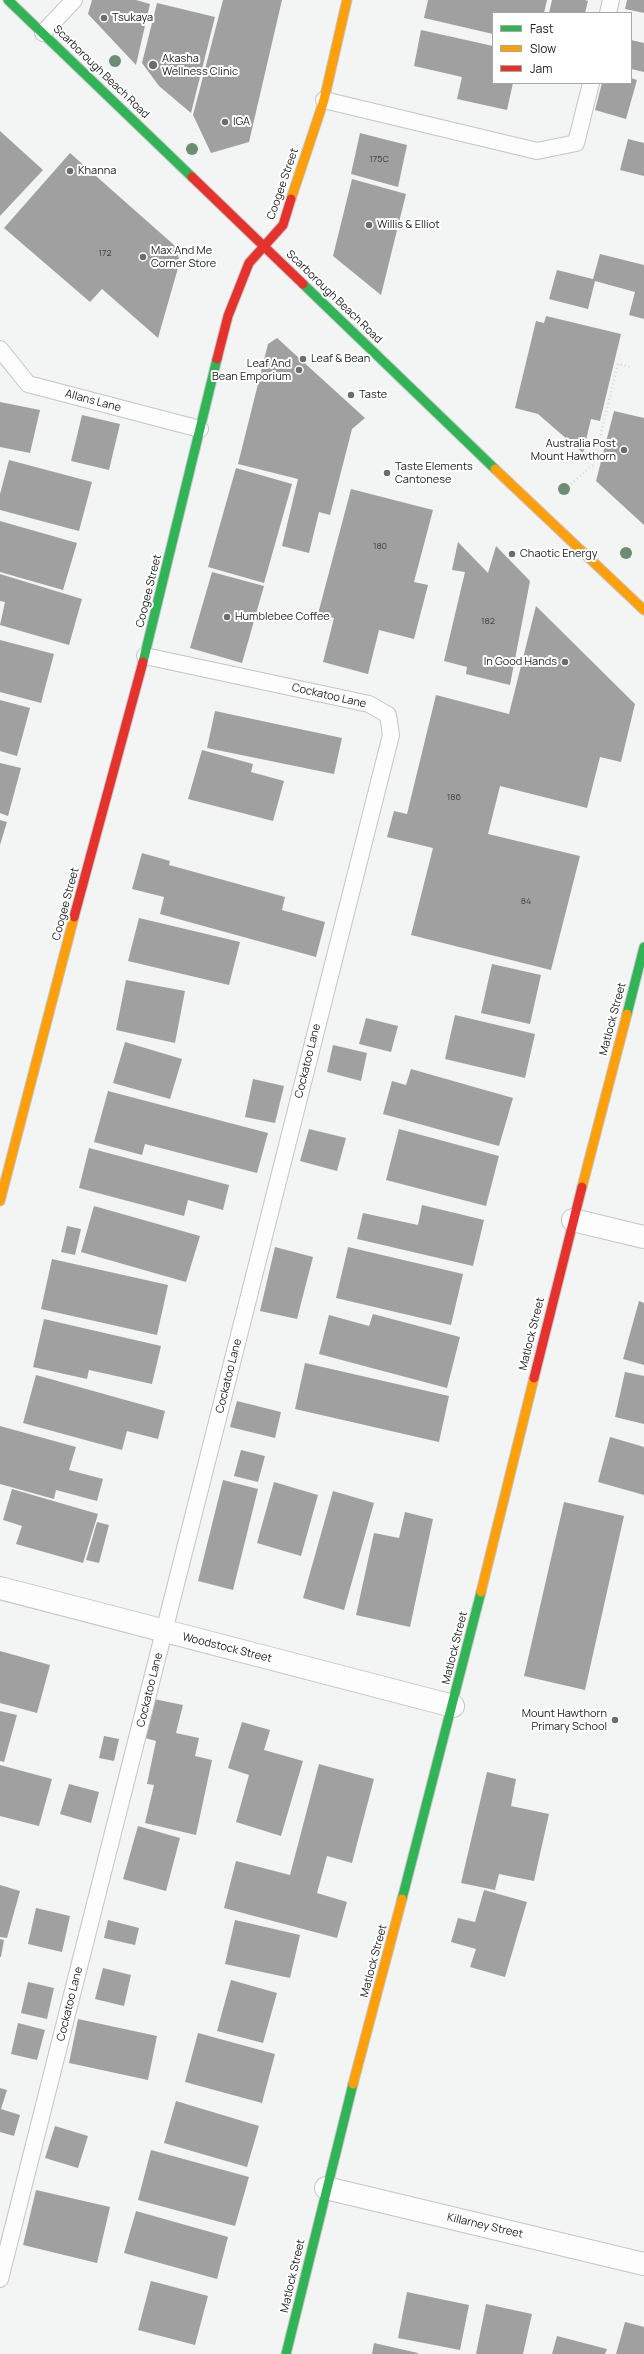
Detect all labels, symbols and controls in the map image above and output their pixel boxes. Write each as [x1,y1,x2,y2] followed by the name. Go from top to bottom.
[112,11,153,25] place label: Tsukaya
[492,12,632,84] legend
[99,13,109,23] marker: Tsukaya
[530,20,554,37] text: Fast
[50,23,152,121] street label: Scarborough Beach Road
[530,40,556,57] text: Slow
[162,52,238,78] place label: Akasha Wellness Clinic
[147,59,159,71] marker: Akasha Wellness Clinic
[530,60,552,77] text: Jam
[233,115,250,129] place label: IGA
[220,117,230,127] marker: IGA
[265,147,301,221] street label: Coogee Street
[369,154,389,164] house number: 175C
[78,164,116,178] place label: Khanna
[65,166,75,176] marker: Khanna
[377,218,440,232] place label: Willis & Elliot
[364,220,374,230] marker: Willis & Elliot
[151,244,216,270] place label: Max And Me Corner Store
[98,248,112,258] house number: 172
[283,248,385,346] street label: Scarborough Beach Road
[138,252,148,262] marker: Max And Me Corner Store
[311,352,370,366] place label: Leaf & Bean
[298,354,308,364] marker: Leaf & Bean
[212,357,291,383] place label: Leaf And Bean Emporium
[294,365,304,375] marker: Leaf And Bean Emporium
[64,387,122,415] street label: Allans Lane
[359,388,387,402] place label: Taste
[346,390,356,400] marker: Taste
[531,437,616,463] place label: Australia Post Mount Hawthorn
[619,445,629,455] marker: Australia Post Mount Hawthorn
[395,460,473,486] place label: Taste Elements Cantonese
[382,468,392,478] marker: Taste Elements Cantonese
[373,541,387,551] house number: 180
[520,547,598,561] place label: Chaotic Energy
[507,549,517,559] marker: Chaotic Energy
[134,553,164,629] street label: Coogee Street
[235,610,330,624] place label: Humblebee Coffee
[222,612,232,622] marker: Humblebee Coffee
[481,616,495,626] house number: 182
[484,655,557,669] place label: In Good Hands
[560,657,570,667] marker: In Good Hands
[290,681,368,711] street label: Cockatoo Lane
[447,792,461,802] house number: 186
[50,866,82,942] street label: Coogee Street
[521,896,531,906] house number: 84
[597,981,629,1057] street label: Matlock Street
[292,1022,324,1100] street label: Cockatoo Lane
[517,1296,547,1372] street label: Matlock Street
[213,1337,245,1415] street label: Cockatoo Lane
[440,1610,470,1686] street label: Matlock Street
[181,1631,273,1665] street label: Woodstock Street
[134,1651,166,1729] street label: Cockatoo Lane
[522,1707,607,1733] place label: Mount Hawthorn Primary School
[610,1715,620,1725] marker: Mount Hawthorn Primary School
[358,1923,390,1999] street label: Matlock Street
[54,1965,86,2043] street label: Cockatoo Lane
[446,2211,524,2241] street label: Killarney Street
[278,2238,308,2314] street label: Matlock Street

